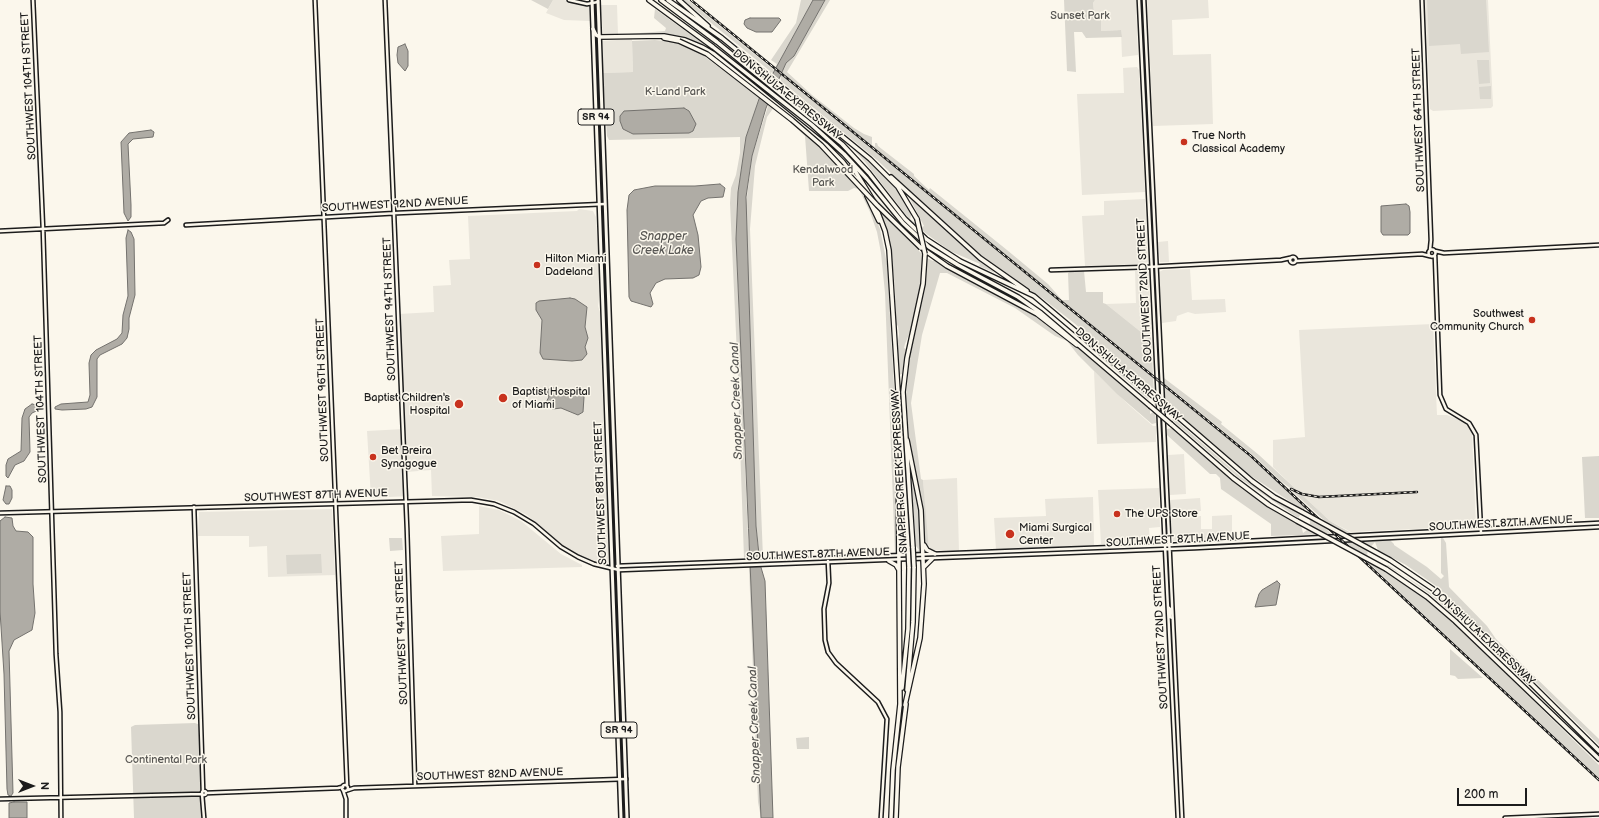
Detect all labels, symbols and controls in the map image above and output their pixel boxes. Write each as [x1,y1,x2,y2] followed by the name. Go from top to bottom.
[1050,9,1110,23] park label: Sunset Park
[19,12,39,160] street label: SOUTHWEST 104TH STREET
[730,47,844,143] street label: DON SHULA EXPRESSWAY
[1410,48,1428,192] street label: SOUTHWEST 64TH STREET
[645,85,705,99] park label: K-Land Park
[578,109,614,125] road number: SR 94
[1192,129,1285,155] place label: True North Classical Academy
[1179,137,1189,147] marker: True North Classical Academy
[793,163,853,189] park label: Kendalwood Park
[321,195,469,215] street label: SOUTHWEST 92ND AVENUE
[1135,218,1155,362] street label: SOUTHWEST 72ND STREET
[632,230,694,258] water label: Snapper Creek Lake
[381,237,399,381] street label: SOUTHWEST 94TH STREET
[545,252,607,278] place label: Hilton Miami Dadeland
[532,260,542,270] marker: Hilton Miami Dadeland
[1430,307,1524,333] place label: Southwest Community Church
[1527,315,1537,325] marker: Southwest Community Church
[314,318,332,462] street label: SOUTHWEST 96TH STREET
[1072,325,1184,425] street label: DON SHULA EXPRESSWAY
[32,335,50,483] street label: SOUTHWEST 104TH STREET
[728,342,746,460] water label: Snapper Creek Canal
[512,385,590,411] place label: Baptist Hospital of Miami
[889,389,911,553] street label: SNAPPER CREEK EXPRESSWAY
[364,391,450,417] place label: Baptist Children's Hospital
[497,392,509,404] marker: Baptist Hospital of Miami
[453,398,465,410] marker: Baptist Children's Hospital
[592,421,610,565] street label: SOUTHWEST 88TH STREET
[381,444,437,470] place label: Bet Breira Synagogue
[368,452,378,462] marker: Bet Breira Synagogue
[244,487,388,505] street label: SOUTHWEST 87TH AVENUE
[1125,507,1198,521] place label: The UPS Store
[1112,509,1122,519] marker: The UPS Store
[1429,514,1573,534] street label: SOUTHWEST 87TH AVENUE
[1019,521,1092,547] place label: Miami Surgical Center
[1004,528,1016,540] marker: Miami Surgical Center
[1106,530,1250,550] street label: SOUTHWEST 87TH AVENUE
[746,546,890,564] street label: SOUTHWEST 87TH AVENUE
[393,561,411,705] street label: SOUTHWEST 94TH STREET
[1151,565,1171,709] street label: SOUTHWEST 72ND STREET
[181,572,199,720] street label: SOUTHWEST 100TH STREET
[1429,586,1537,688] street label: DON SHULA EXPRESSWAY
[746,666,764,784] water label: Snapper Creek Canal
[601,722,637,738] road number: SR 94
[125,753,207,767] park label: Continental Park
[12,766,52,806] north arrow
[416,766,564,784] street label: SOUTHWEST 82ND AVENUE
[1459,780,1529,806] scale bar
[38,782,51,790] text: N
[1464,787,1498,802] text: 200 m

